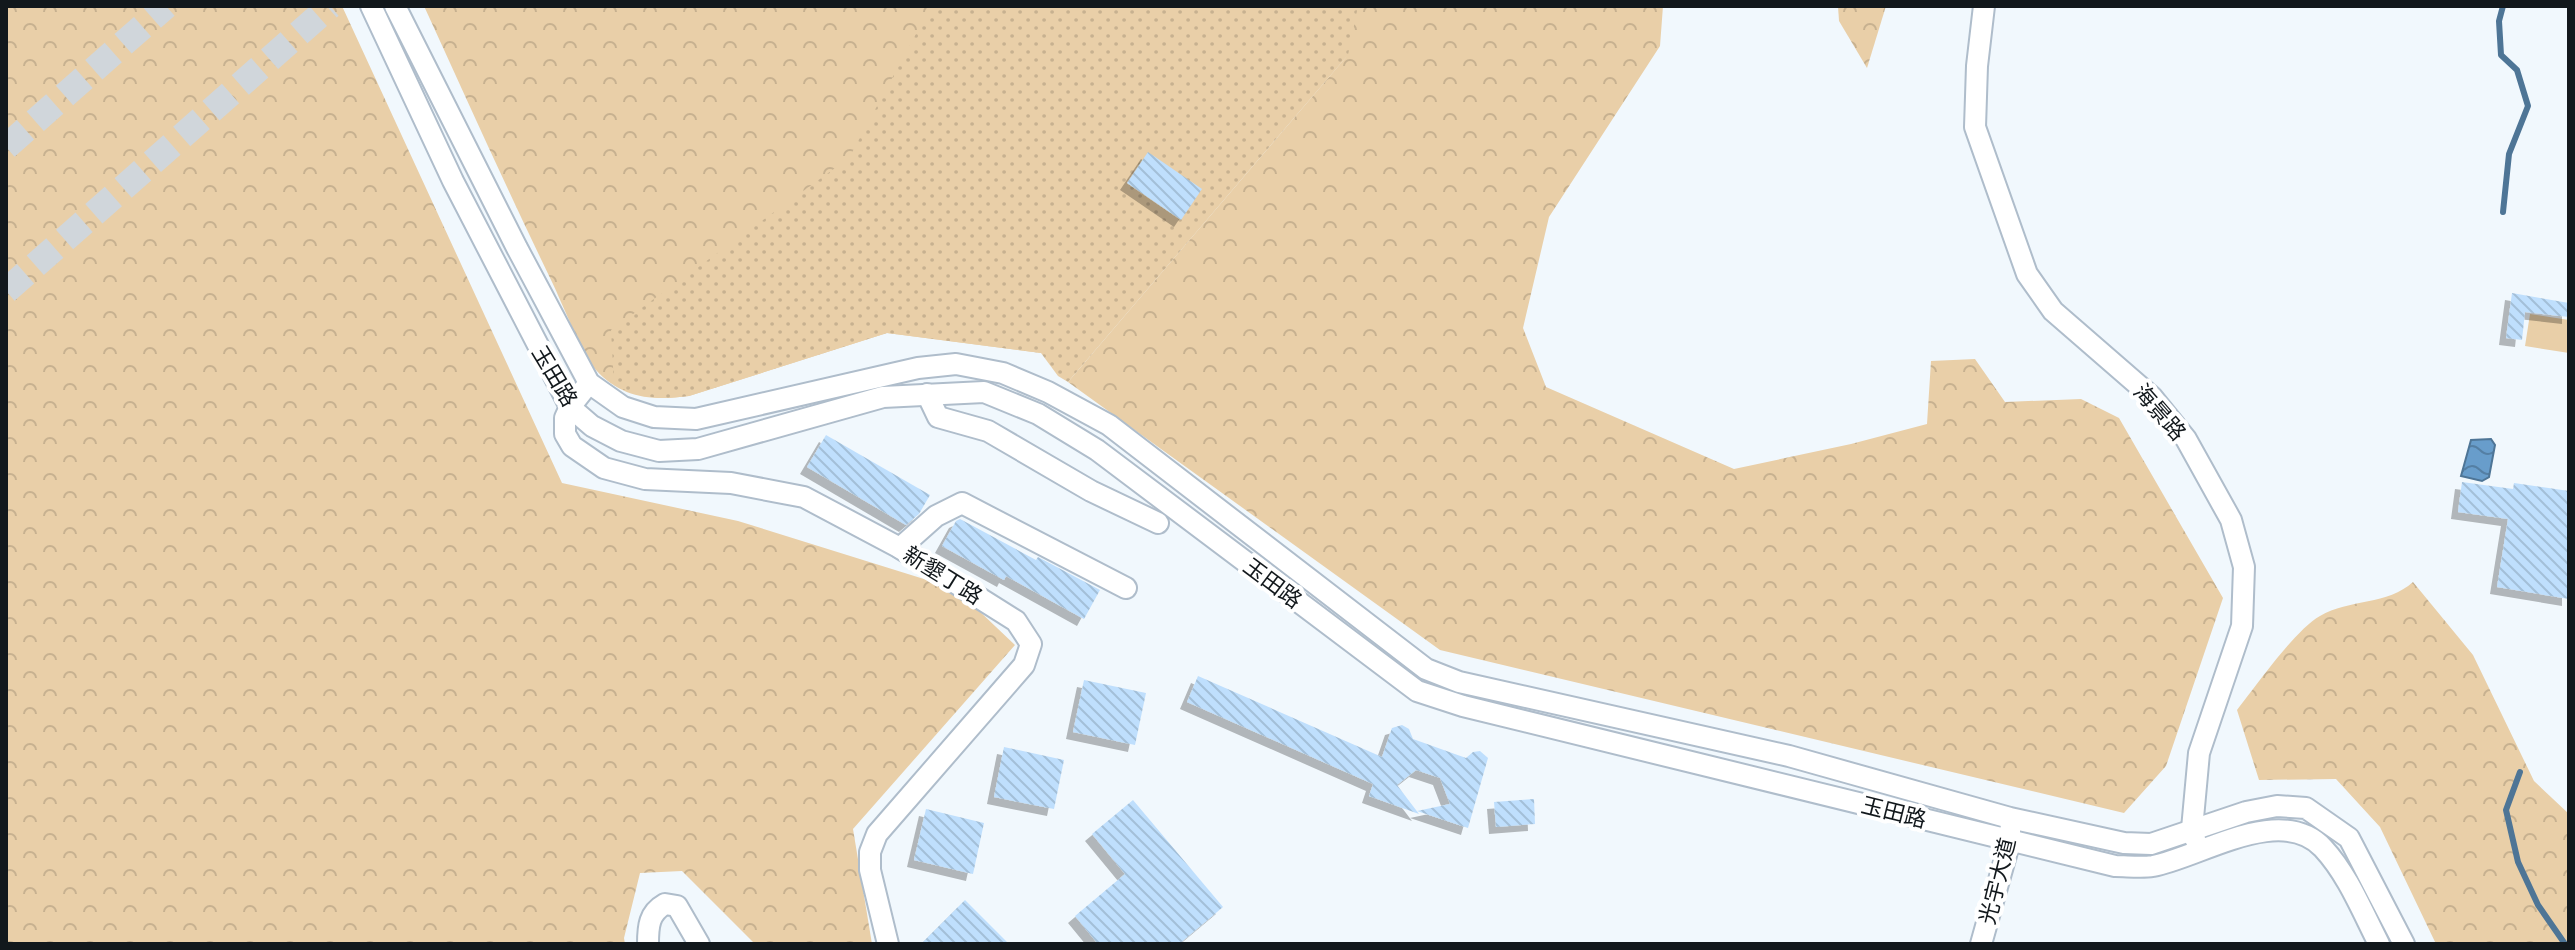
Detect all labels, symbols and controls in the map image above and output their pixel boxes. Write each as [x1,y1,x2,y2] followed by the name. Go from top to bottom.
[525,342,582,412] street label: 玉田路
[2127,379,2191,447] street label: 海景路
[898,542,987,611] street label: 新墾丁路
[1238,554,1307,615] street label: 玉田路
[1858,792,1929,835] street label: 玉田路
[1975,835,2022,927] street label: 光宇大道

